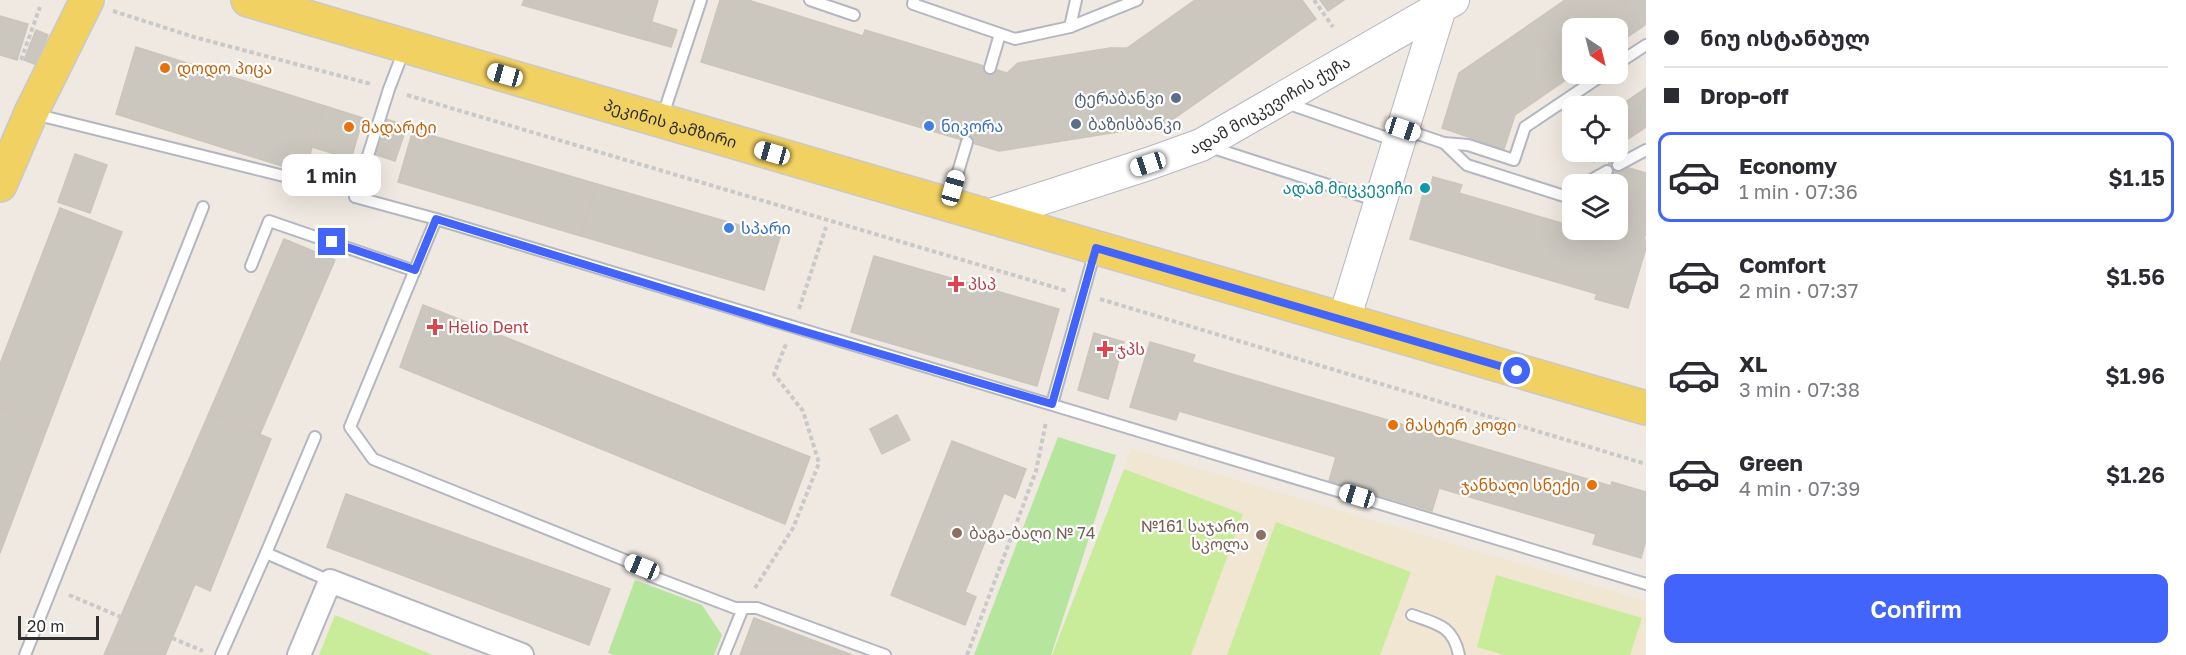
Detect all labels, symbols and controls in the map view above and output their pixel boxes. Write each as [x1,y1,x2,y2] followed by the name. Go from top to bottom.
[1562,18,1628,84] north arrow
[1562,18,1628,240] map controls
[1700,24,1870,51] text: ნიუ ისტანბულ
[1187,51,1354,158] street label: ადამ მიცკევიჩის ქუჩა
[177,58,272,79] place label: დოდო პიცა
[158,61,172,75] marker: დოდო პიცა
[485,61,525,89] car
[1700,82,1789,109] text: Drop-off
[1074,88,1164,108] place label: ტერაბანკი
[1169,91,1183,105] marker: ტერაბანკი
[601,94,739,152] street label: პეკინის გამზირი
[1562,96,1628,162] button: locate
[1088,114,1181,134] place label: ბაზისბანკი
[1383,115,1423,143] car
[941,116,1003,136] place label: ნიკორა
[361,117,437,138] place label: მადარტი
[1069,117,1083,131] marker: ბაზისბანკი
[922,119,936,133] marker: ნიკორა
[342,120,356,134] marker: მადარტი
[752,139,792,167] car
[1128,150,1168,178] car
[1667,150,1721,204] icon: car
[1739,152,1837,179] text: Economy
[282,155,382,197] callout: 1 min
[306,163,357,187] text: 1 min
[2108,164,2165,191] text: $1.15
[939,168,967,208] car
[1562,174,1628,240] button: layers
[1283,178,1413,199] place label: ადამ მიცკევიჩი
[1739,179,1858,203] text: 1 min · 07:36
[1418,181,1432,195] marker: ადამ მიცკევიჩი
[741,218,791,238] place label: სპარი
[722,221,736,235] marker: სპარი
[318,228,345,255] route end
[1667,249,1721,303] icon: car
[1739,251,1826,278] text: Comfort
[2106,263,2165,290] text: $1.56
[968,274,996,294] place label: პსპ
[949,277,963,291] marker: პსპ
[1739,278,1858,302] text: 2 min · 07:37
[448,317,529,337] place label: Helio Dent
[426,318,444,336] marker: Helio Dent
[1117,339,1145,359] place label: ჯპს
[1098,342,1112,356] marker: ჯპს
[1667,348,1721,402] icon: car
[1739,350,1767,377] text: XL
[1503,357,1530,384] route start
[2105,362,2165,389] text: $1.96
[1739,377,1860,401] text: 3 min · 07:38
[1405,415,1517,435] place label: მასტერ კოფი
[1386,418,1400,432] marker: მასტერ კოფი
[1667,447,1721,501] icon: car
[1739,449,1803,476] text: Green
[2106,461,2165,488] text: $1.26
[1461,475,1580,495] place label: ჯანხაღი სნექი
[1739,476,1860,500] text: 4 min · 07:39
[1585,478,1599,492] marker: ჯანხაღი სნექი
[1337,482,1377,510] car
[1141,516,1249,555] place label: №161 საჯარო სკოლა
[969,523,1096,543] place label: ბაგა-ბაღი № 74
[950,526,964,540] marker: ბაგა-ბაღი № 74
[1254,528,1268,542] marker: №161 საჯარო სკოლა
[622,552,662,582] car
[1664,574,2168,643] button: Confirm
[18,613,99,640] scale bar
[27,616,64,636] text: 20 m

